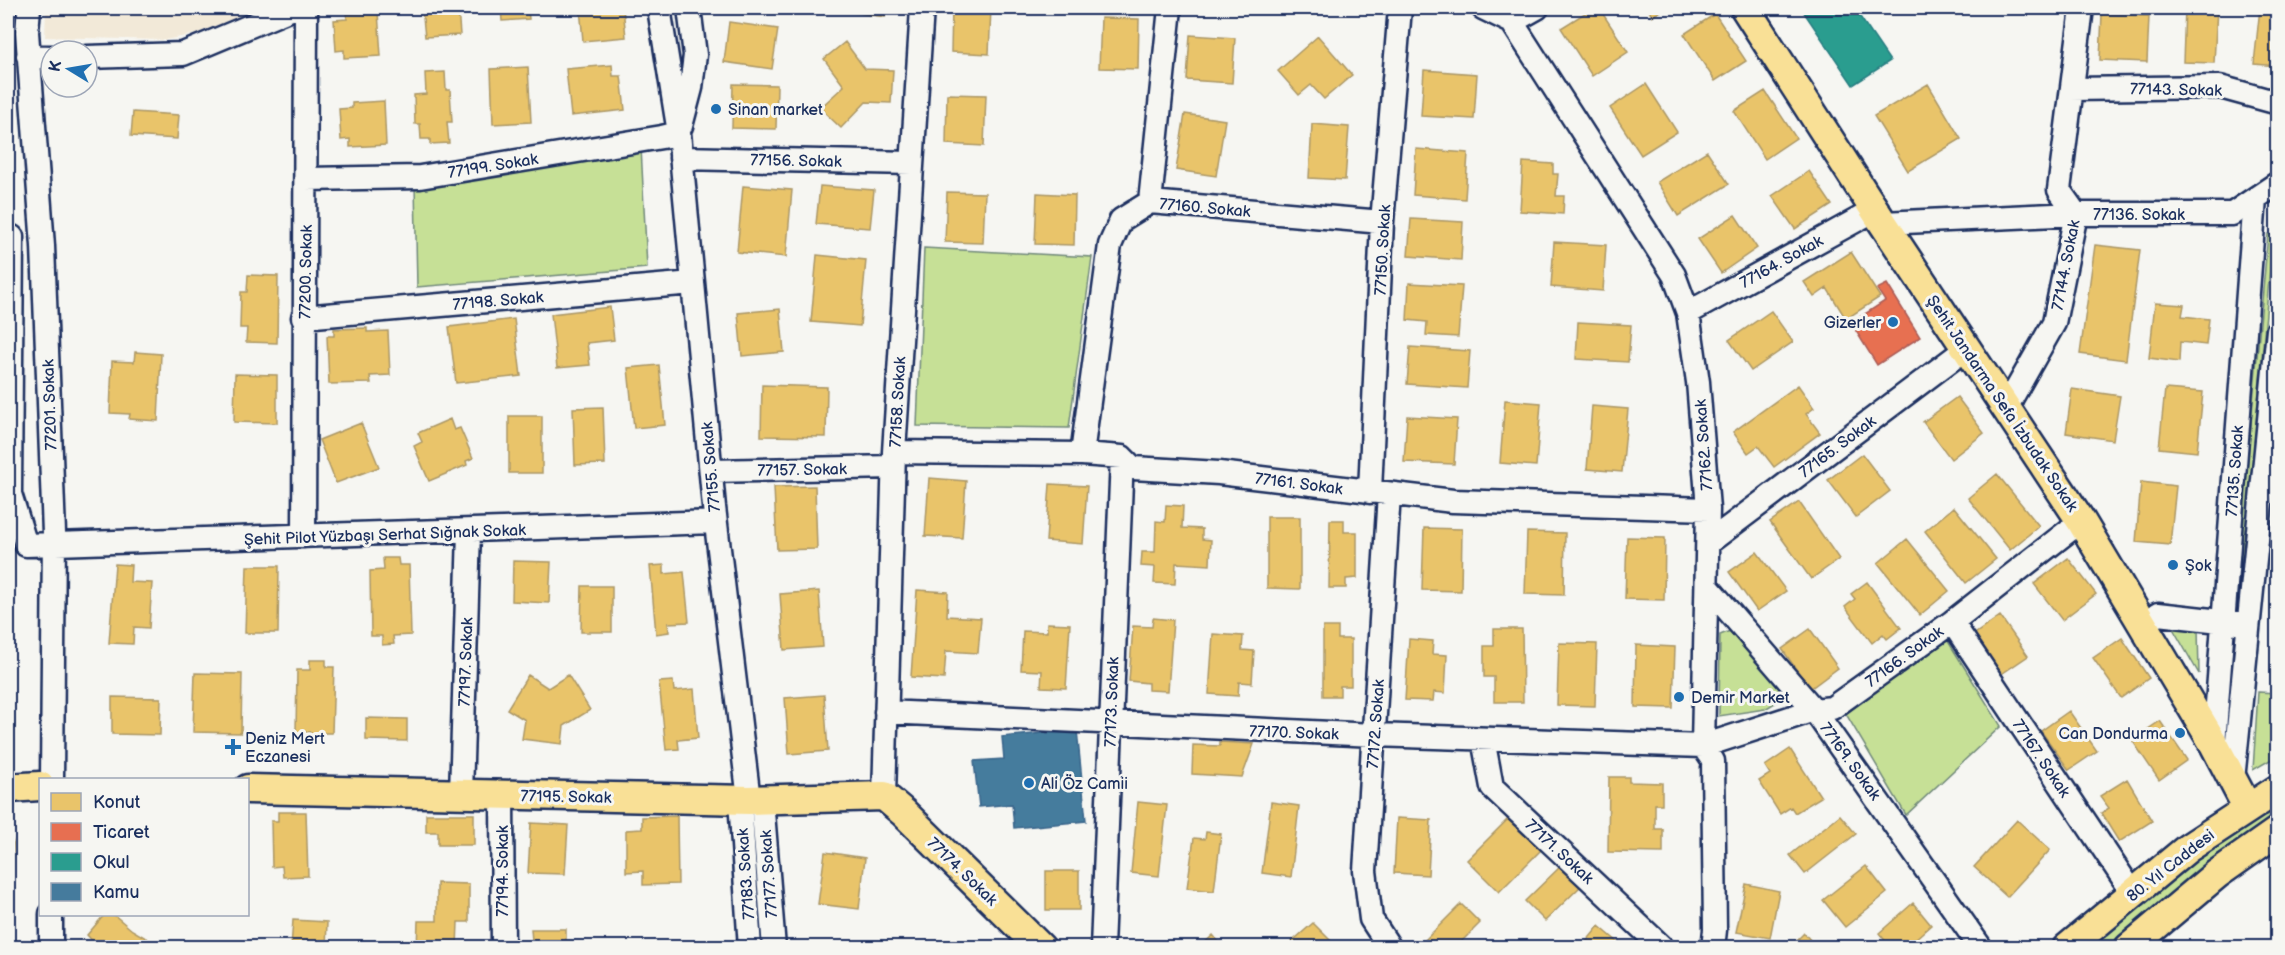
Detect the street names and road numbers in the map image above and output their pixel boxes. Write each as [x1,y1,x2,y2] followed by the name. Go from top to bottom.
[2130,80,2222,101] street label: 77143. Sokak
[447,150,540,183] street label: 77199. Sokak
[750,151,842,172] street label: 77156. Sokak
[1158,195,1251,222] street label: 77160. Sokak
[1372,204,1395,296] street label: 77150. Sokak
[2093,206,2185,225] street label: 77136. Sokak
[2048,218,2085,312] street label: 77144. Sokak
[296,225,317,319] street label: 77200. Sokak
[1737,232,1827,293] street label: 77164. Sokak
[452,288,544,315] street label: 77198. Sokak
[1922,291,2083,516] street label: Şehit Jandarma Sefa İzbudak Sokak
[887,356,910,448] street label: 77158. Sokak
[39,359,62,451] street label: 77201. Sokak
[1692,398,1717,491] street label: 77162. Sokak
[1796,412,1880,482] street label: 77165. Sokak
[698,421,725,513] street label: 77155. Sokak
[2223,425,2248,517] street label: 77135. Sokak
[757,460,847,481] street label: 77157. Sokak
[1254,470,1344,499] street label: 77161. Sokak
[244,521,526,550] street label: Şehit Pilot Yüzbaşı Serhat Sığnak Sokak
[455,617,478,707] street label: 77197. Sokak
[1862,622,1948,692] street label: 77166. Sokak
[1101,657,1124,747] street label: 77173. Sokak
[1364,679,1389,769] street label: 77172. Sokak
[2008,716,2074,802] street label: 77167. Sokak
[1815,719,1884,805] street label: 77169. Sokak
[1249,722,1339,745] street label: 77170. Sokak
[520,787,612,808] street label: 77195. Sokak
[1521,816,1597,889] street label: 77171. Sokak
[494,825,513,917] street label: 77194. Sokak
[2123,826,2219,906] street label: 80. Yıl Caddesi
[734,827,759,920] street label: 77183. Sokak
[757,829,782,918] street label: 77177. Sokak
[923,834,1001,910] street label: 77174. Sokak

